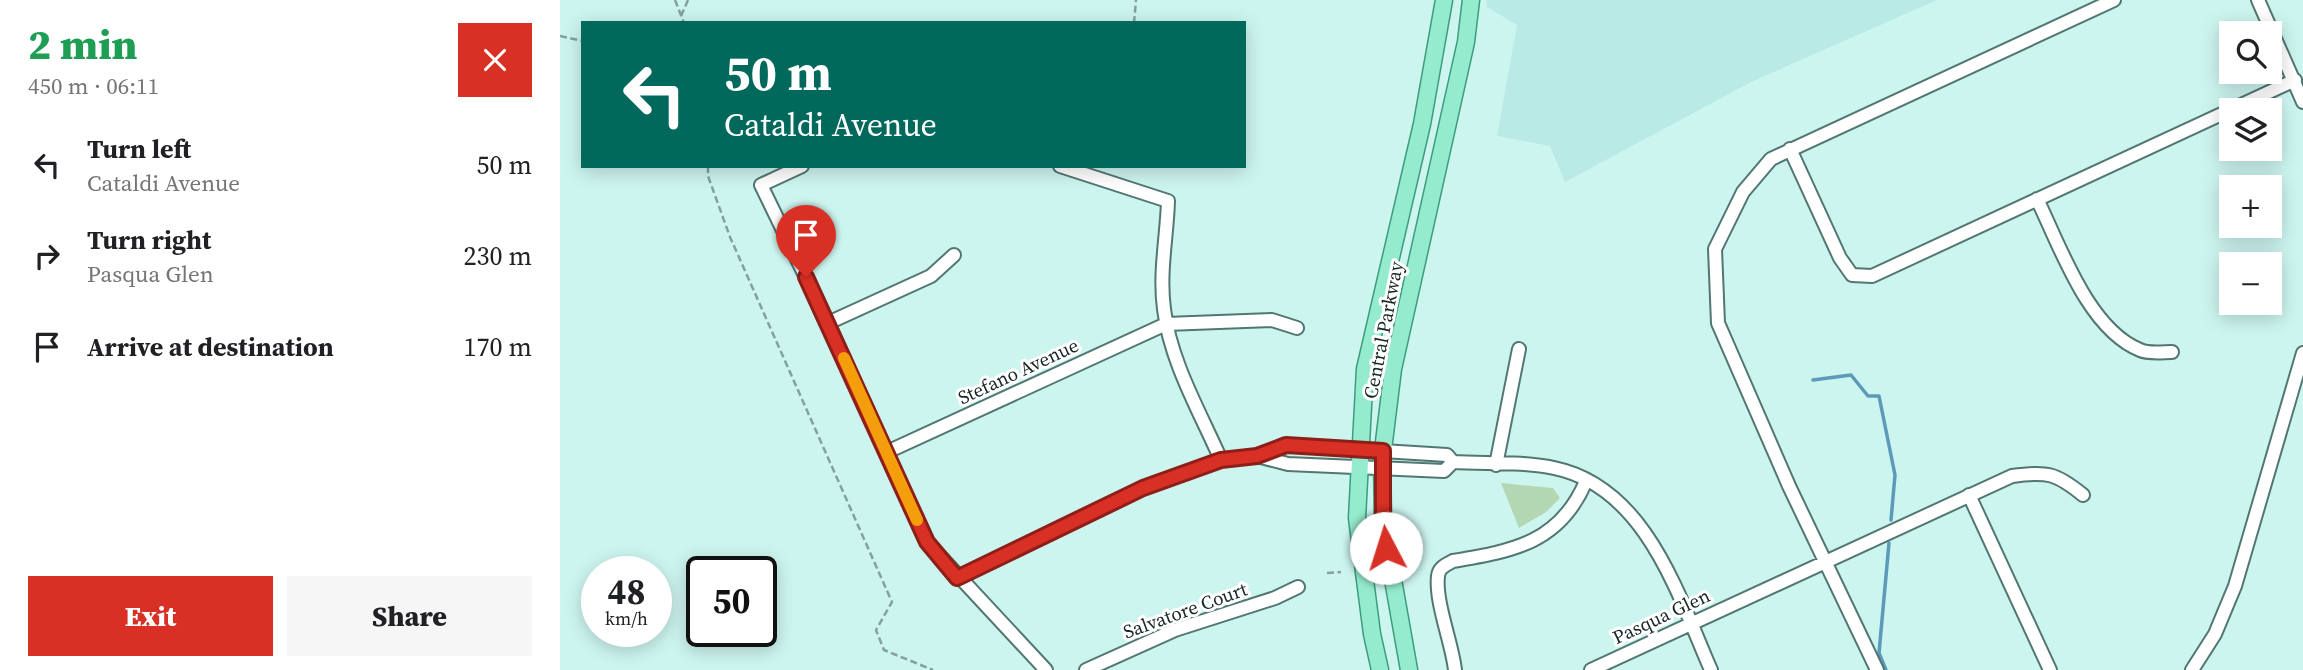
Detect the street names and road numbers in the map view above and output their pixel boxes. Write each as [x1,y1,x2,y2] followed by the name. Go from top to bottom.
[1357,259,1409,401] street label: Central Parkway
[953,332,1083,410] street label: Stefano Avenue
[1119,575,1251,644] street label: Salvatore Court
[1608,582,1714,650] street label: Pasqua Glen

